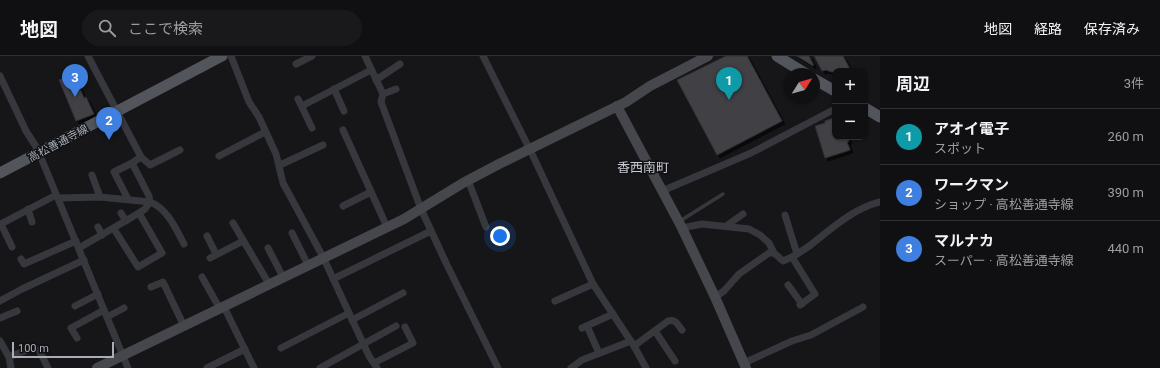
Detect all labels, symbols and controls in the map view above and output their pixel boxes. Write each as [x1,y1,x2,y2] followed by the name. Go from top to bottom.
[82,10,362,46] search box
[96,17,118,39] icon: search
[20,18,58,41] text: 地図
[128,20,203,38] text: ここで検索
[984,21,1012,37] text: 地図
[1034,21,1062,37] text: 経路
[1084,21,1140,37] text: 保存済み
[62,64,88,97] pin: 3
[716,67,742,100] pin: 1
[784,68,820,104] north arrow
[832,68,868,140] map controls
[832,68,868,104] button: +
[896,74,930,94] text: 周辺
[1124,76,1144,91] text: 3件
[832,104,868,140] button: −
[96,107,122,140] pin: 2
[934,120,1009,138] text: アオイ電子
[26,122,90,165] street label: 高松善通寺線
[905,129,913,144] text: 1
[1107,129,1144,144] text: 260 m
[934,141,986,156] text: スポット
[617,160,669,175] district label: 香西南町
[934,176,1009,194] text: ワークマン
[905,185,913,200] text: 2
[1107,185,1144,200] text: 390 m
[934,197,1074,212] text: ショップ · 高松善通寺線
[490,226,510,246] your location
[934,232,994,250] text: マルナカ
[905,241,913,256] text: 3
[1107,241,1144,256] text: 440 m
[934,253,1074,268] text: スーパー · 高松善通寺線
[12,340,114,359] scale bar
[18,342,49,355] text: 100 m

